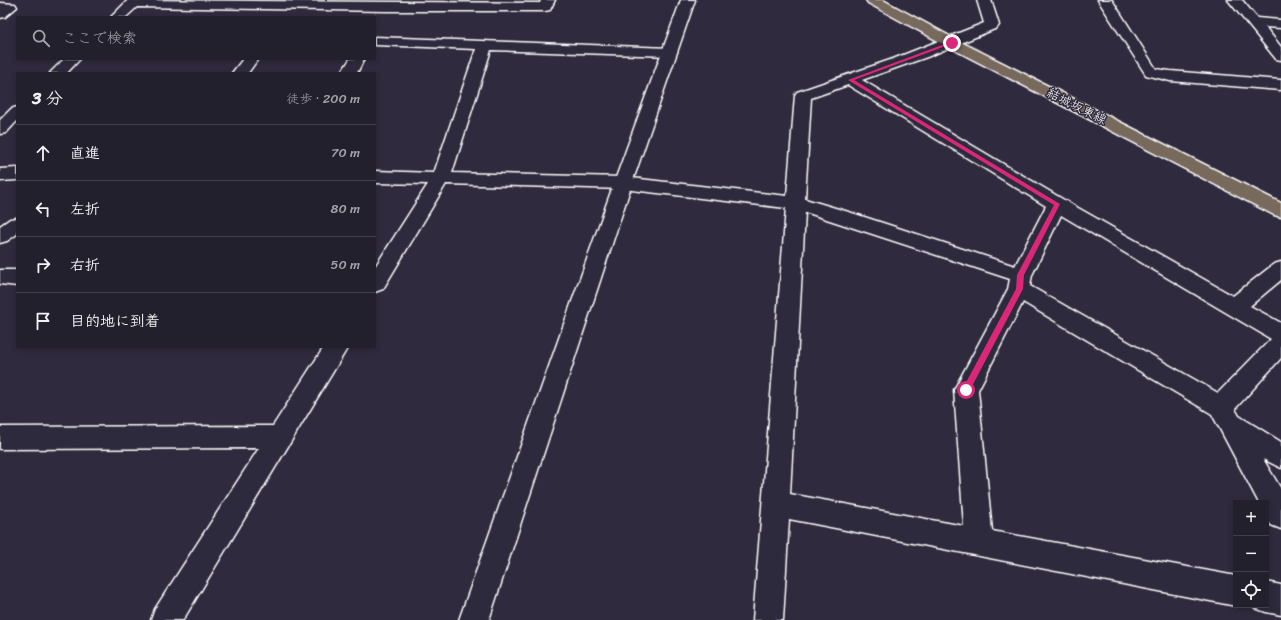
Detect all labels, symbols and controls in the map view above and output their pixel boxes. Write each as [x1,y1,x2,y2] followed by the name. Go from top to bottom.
[16,16,376,60] search box
[62,25,137,51] text: ここで検索
[30,27,52,49] icon: search
[943,34,961,52] route end
[1043,81,1112,131] street label: 結城坂東線
[32,83,63,113] text: 3 分
[286,87,360,110] text: 徒歩 · 200 m
[70,140,100,166] text: 直進
[331,141,360,164] text: 70 m
[32,142,54,164] icon: ahead
[70,196,100,222] text: 左折
[331,197,360,220] text: 80 m
[32,198,54,220] icon: left
[70,252,100,278] text: 右折
[330,253,360,276] text: 50 m
[32,254,54,276] icon: right
[70,308,160,334] text: 目的地に到着
[32,310,54,332] icon: arrive
[957,381,975,399] route start
[1233,500,1269,608] map controls
[1233,500,1269,536] button: +
[1233,536,1269,572] button: −
[1233,572,1269,608] button: locate

